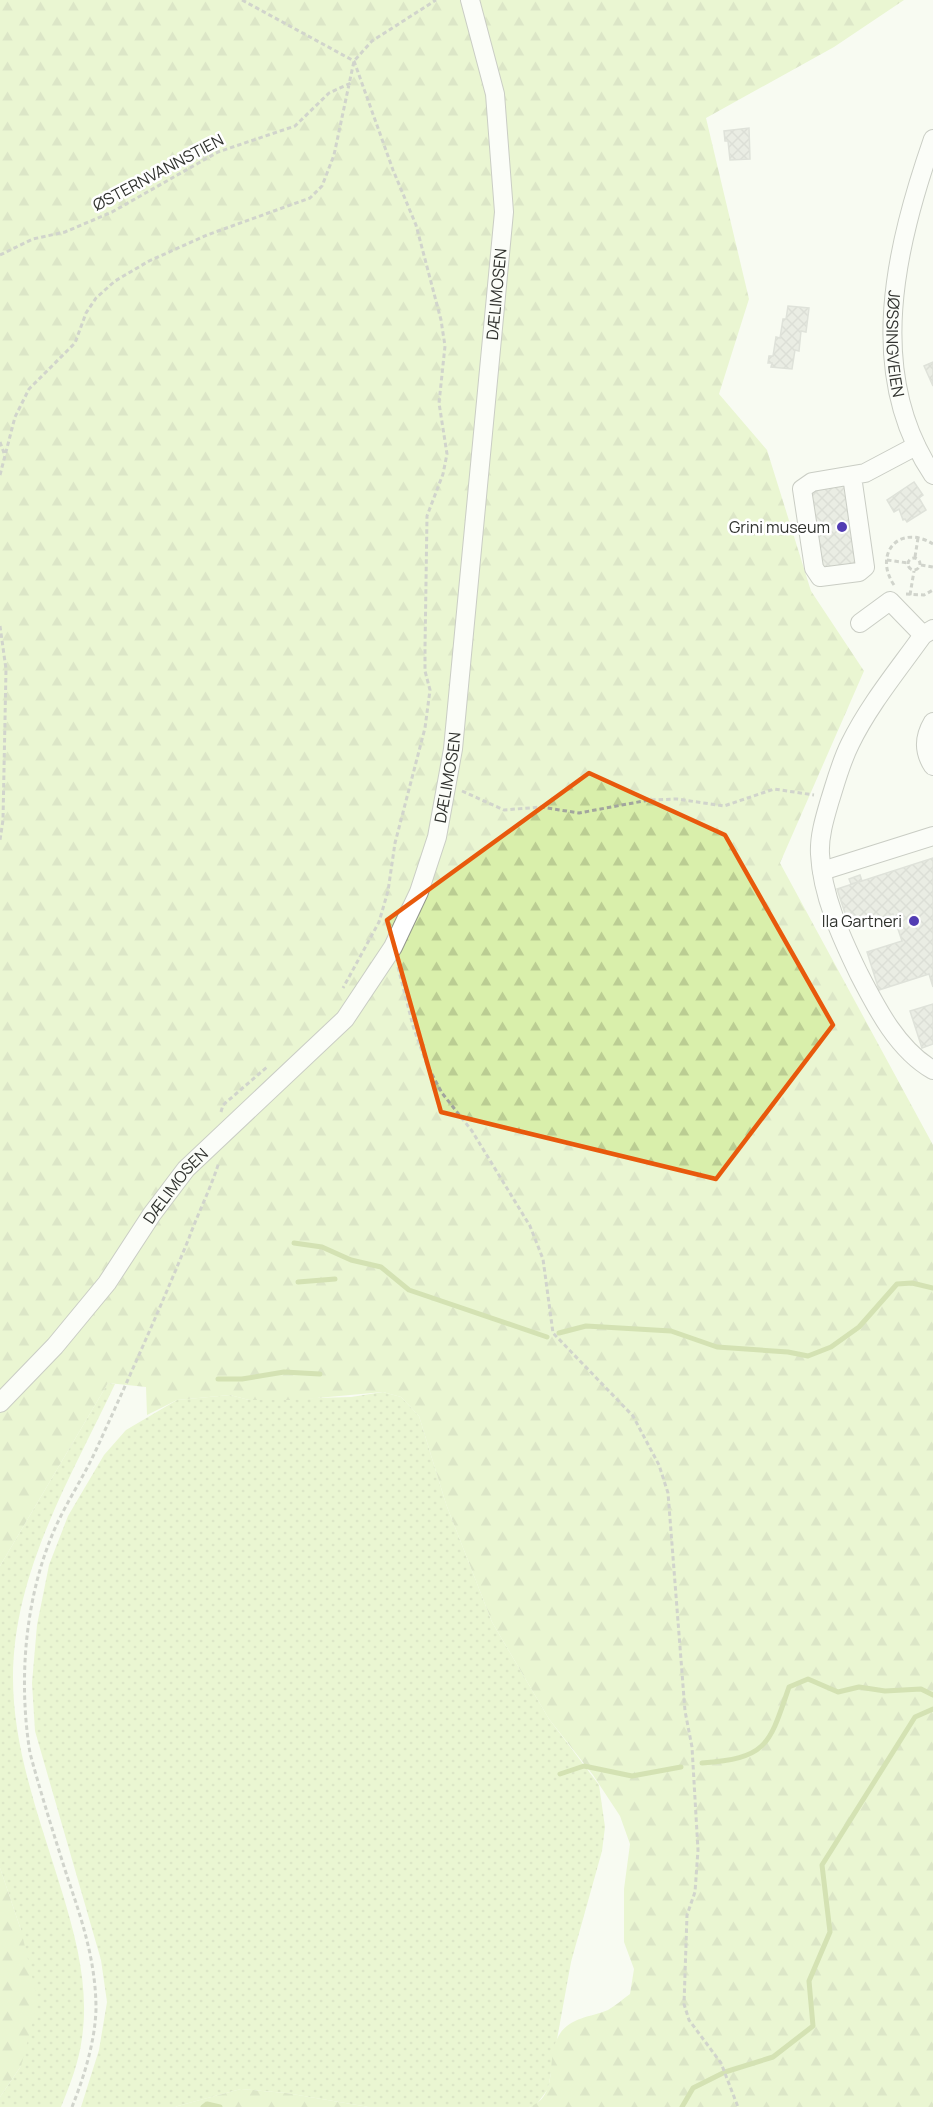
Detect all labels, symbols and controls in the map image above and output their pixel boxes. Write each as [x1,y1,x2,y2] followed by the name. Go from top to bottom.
[89,128,227,216] street label: ØSTERNVANNSTIEN
[481,247,512,341] street label: DÆLIMOSEN
[881,289,910,399] street label: JØSSINGVEIEN
[729,516,830,538] place label: Grini museum
[835,520,849,534] marker: Grini museum
[429,731,466,825] street label: DÆLIMOSEN
[822,910,902,932] place label: Ila Gartneri
[907,914,921,928] marker: Ila Gartneri
[138,1143,213,1228] street label: DÆLIMOSEN

